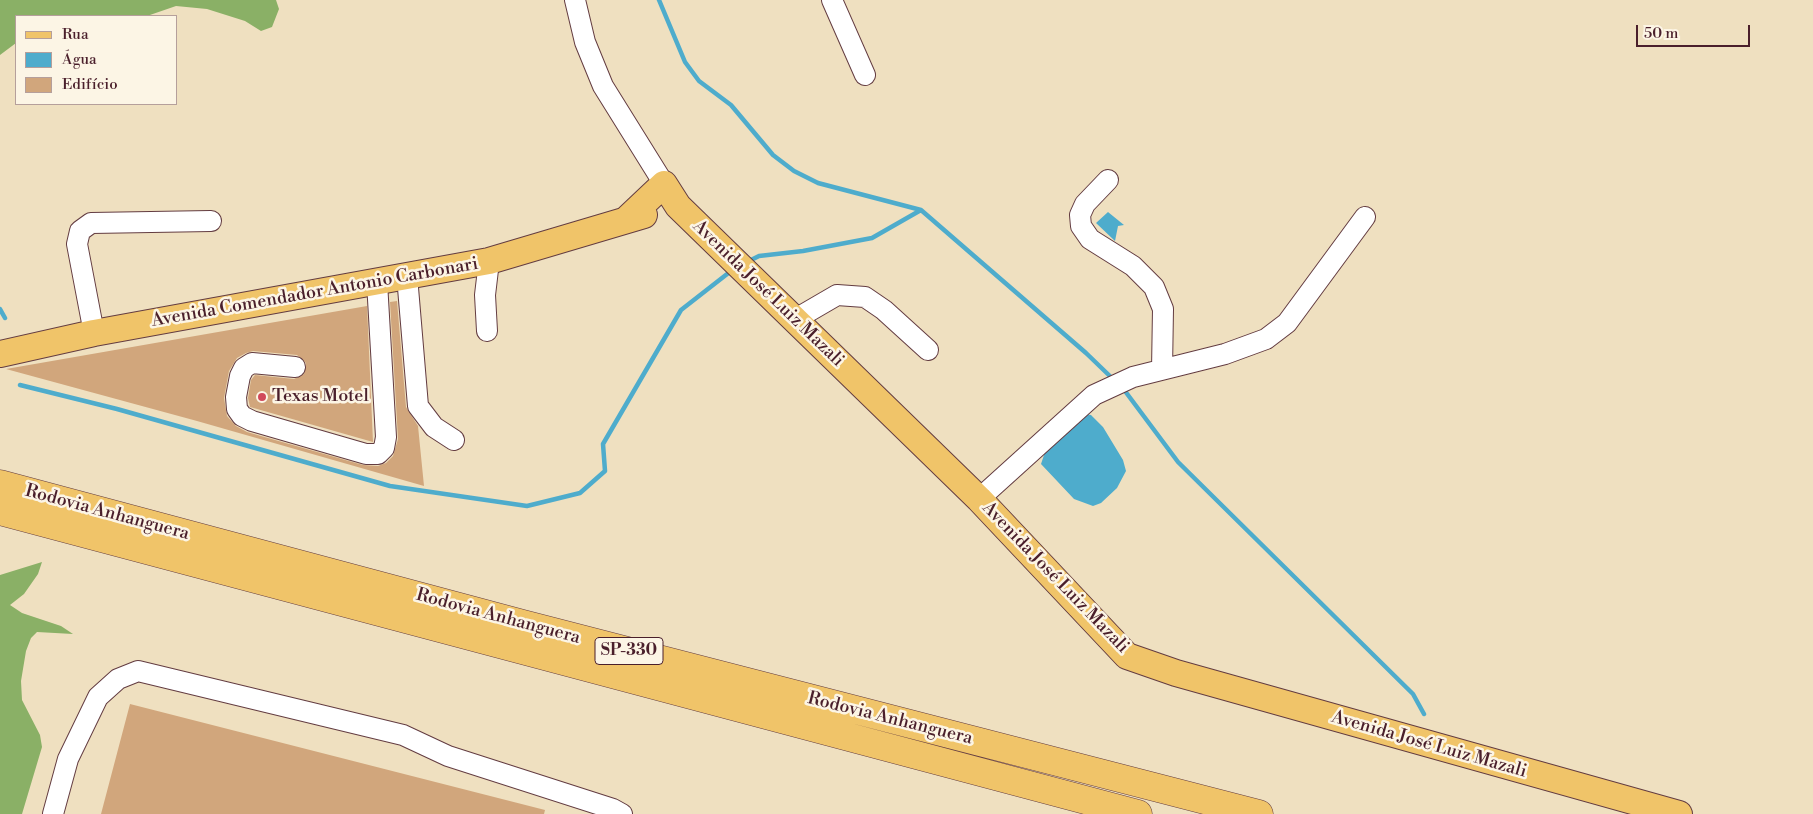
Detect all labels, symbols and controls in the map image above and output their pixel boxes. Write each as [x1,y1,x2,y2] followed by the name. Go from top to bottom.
[15,15,178,105] legend
[1638,15,1752,47] scale bar
[1644,24,1678,43] text: 50 m
[62,25,89,44] text: Rua
[62,50,97,69] text: Água
[62,75,118,94] text: Edifício
[688,216,848,372] street label: Avenida José Luiz Mazali
[150,254,480,332] street label: Avenida Comendador Antonio Carbonari
[272,386,369,408] place label: Texas Motel
[256,391,268,403] marker: Texas Motel
[22,481,192,545] street label: Rodovia Anhanguera
[977,498,1133,658] street label: Avenida José Luiz Mazali
[413,585,583,649] street label: Rodovia Anhanguera
[595,637,663,664] road number: SP-330
[805,688,975,750] street label: Rodovia Anhanguera
[1329,707,1529,783] street label: Avenida José Luiz Mazali

